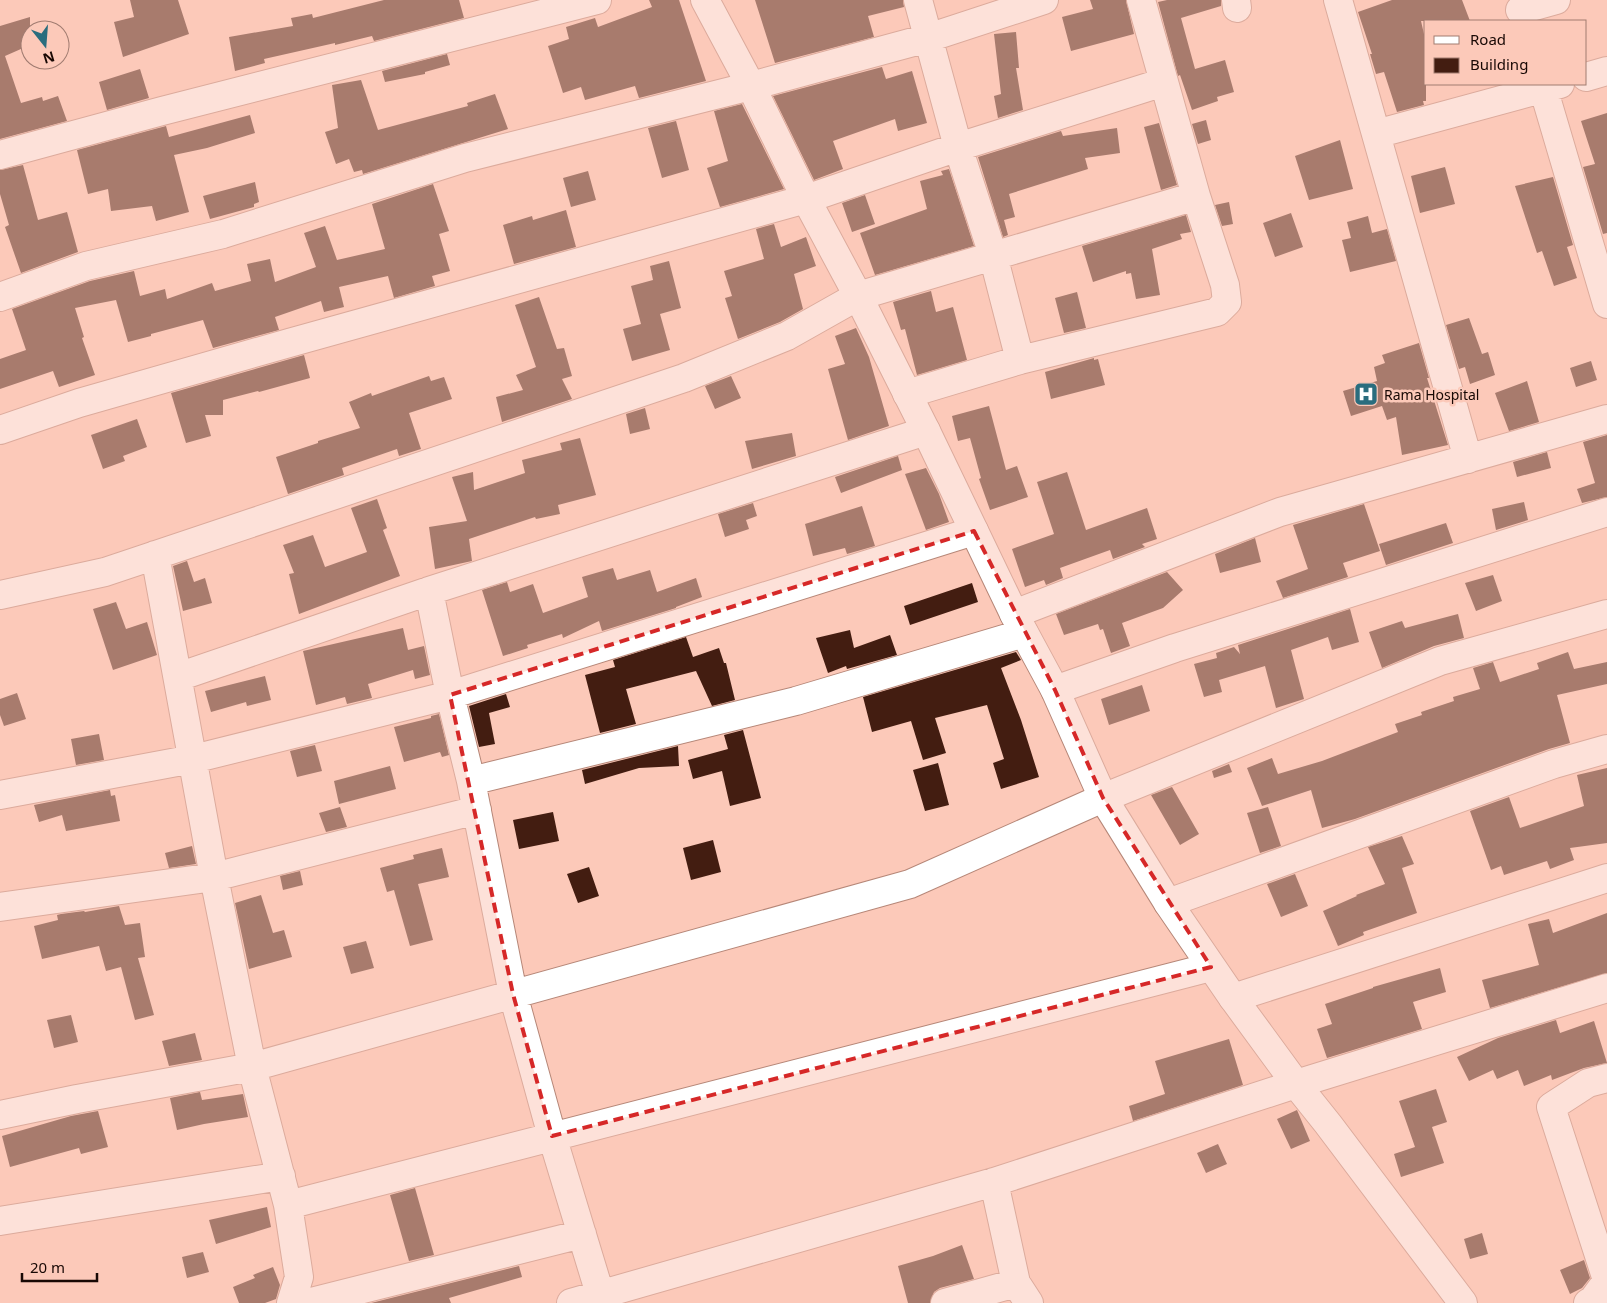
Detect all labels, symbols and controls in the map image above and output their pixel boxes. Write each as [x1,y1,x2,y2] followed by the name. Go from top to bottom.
[20,20,70,70] north arrow
[1424,20,1587,85] legend
[1470,29,1506,49] text: Road
[41,47,57,69] text: N
[1470,54,1528,74] text: Building
[1353,381,1379,407] hospital icon: Rama Hospital
[1384,385,1479,404] place label: Rama Hospital
[22,1250,98,1282] scale bar
[30,1257,65,1277] text: 20 m

